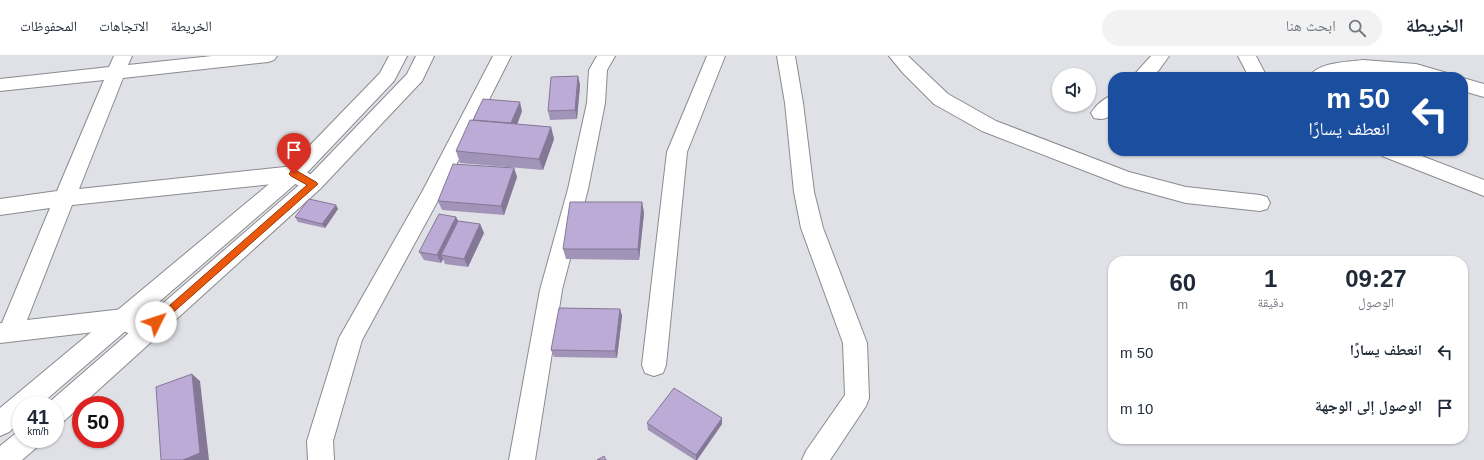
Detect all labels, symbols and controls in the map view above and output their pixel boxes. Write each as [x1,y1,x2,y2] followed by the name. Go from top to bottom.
[1102,10,1382,46] search box
[1406,15,1464,36] text: الخريطة
[1286,17,1336,34] text: ابحث هنا
[1346,17,1368,39] icon: search
[20,18,77,34] text: المحفوظات
[99,18,149,34] text: الاتجاهات
[171,18,212,34] text: الخريطة
[1052,68,1096,112] map controls
[1052,68,1096,112] button: sound
[1326,83,1390,114] text: 50 m
[1404,88,1456,140] icon: left
[1308,119,1390,139] text: انعطف يسارًا
[277,133,311,174] pin
[283,139,305,161] icon: arrive
[1264,265,1277,292] text: 1
[1345,265,1407,292] text: 09:27
[1169,269,1196,296] text: 60
[1257,295,1284,310] text: دقيقة
[1358,295,1394,310] text: الوصول
[1177,297,1188,312] text: m
[135,301,177,343] position arrow
[1350,341,1422,358] text: انعطف يسارًا
[1434,341,1456,363] icon: left
[1120,344,1153,361] text: 50 m
[72,396,124,448] speed limit sign: 50
[1315,397,1422,414] text: الوصول إلى الوجهة
[1434,397,1456,419] icon: arrive
[1120,400,1153,417] text: 10 m
[27,406,49,428] text: 41
[27,426,49,437] text: km/h

